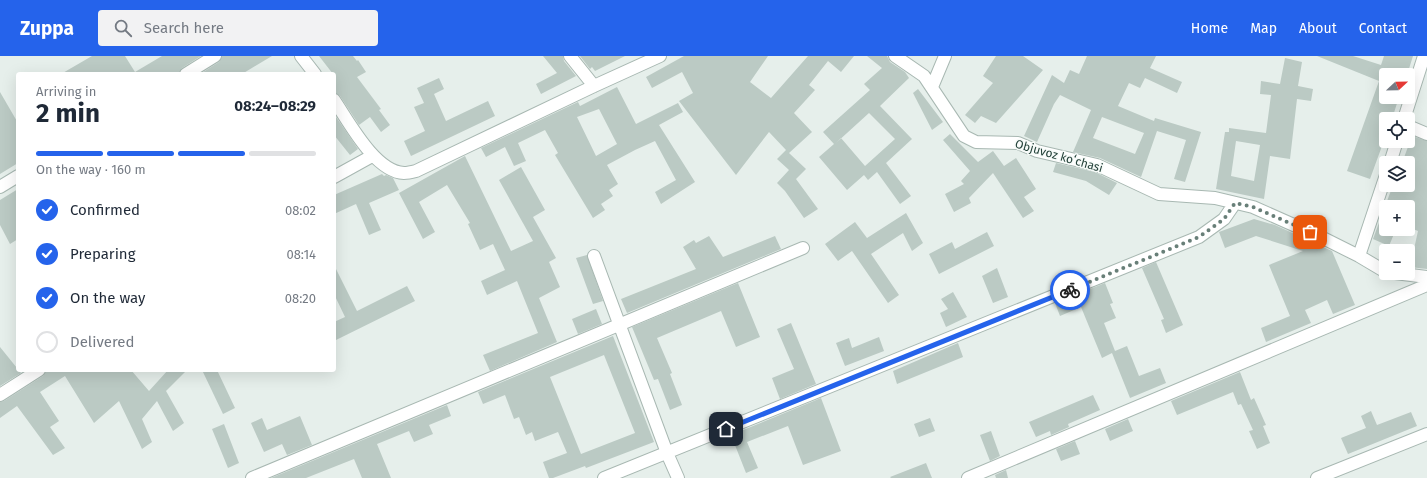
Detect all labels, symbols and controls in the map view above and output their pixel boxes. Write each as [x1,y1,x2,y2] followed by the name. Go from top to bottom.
[98,10,378,46] search box
[20,17,74,40] text: Zuppa
[112,17,134,39] icon: search
[144,19,224,37] text: Search here
[1191,20,1228,37] text: Home
[1250,20,1277,37] text: Map
[1299,20,1337,37] text: About
[1359,20,1407,37] text: Contact
[1379,68,1415,104] north arrow
[1379,68,1415,280] map controls
[36,84,96,99] text: Arriving in
[234,97,316,115] text: 08:24–08:29
[36,98,100,129] text: 2 min
[1379,112,1415,148] button: locate
[1014,136,1105,175] street label: Objuvoz koʻchasi
[1379,156,1415,192] button: layers
[36,162,146,177] text: On the way · 160 m
[36,199,58,221] icon: check
[1379,200,1415,236] button: +
[70,201,140,219] text: Confirmed
[285,203,316,218] text: 08:02
[1293,215,1327,249] pin
[1299,221,1321,243] icon: bag
[36,243,58,265] icon: check
[1379,244,1415,280] button: −
[70,245,135,263] text: Preparing
[286,247,316,262] text: 08:14
[1050,270,1090,310] courier
[1059,279,1081,301] icon: bike
[36,287,58,309] icon: check
[70,289,145,307] text: On the way
[285,291,316,306] text: 08:20
[70,333,134,351] text: Delivered
[709,412,743,446] pin
[715,418,737,440] icon: home

